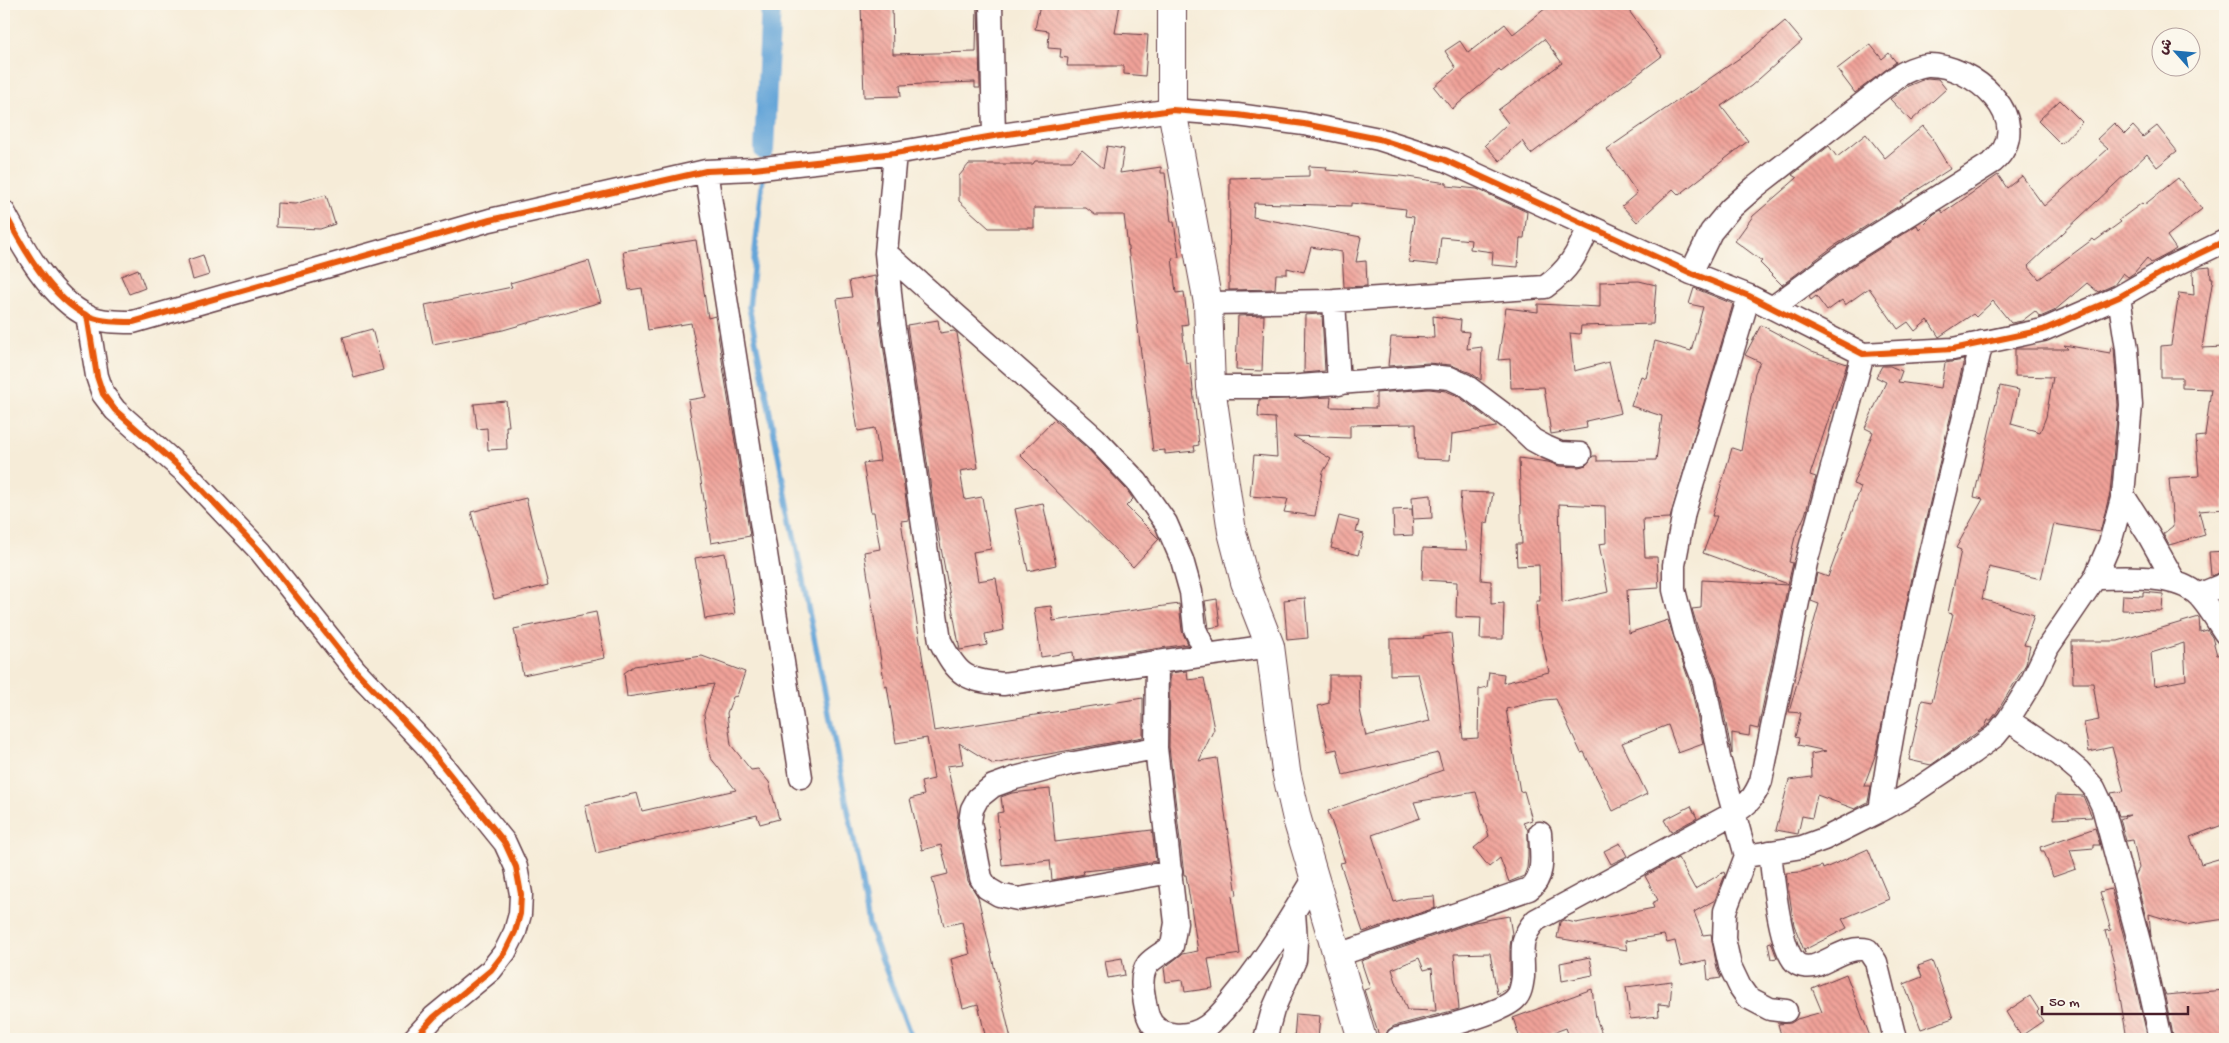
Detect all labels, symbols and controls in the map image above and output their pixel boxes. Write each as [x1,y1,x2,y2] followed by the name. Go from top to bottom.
[2152,28,2202,78] north arrow
[2156,37,2178,58] text: ش
[2042,983,2188,1015] scale bar
[2049,994,2080,1012] text: 50 m

